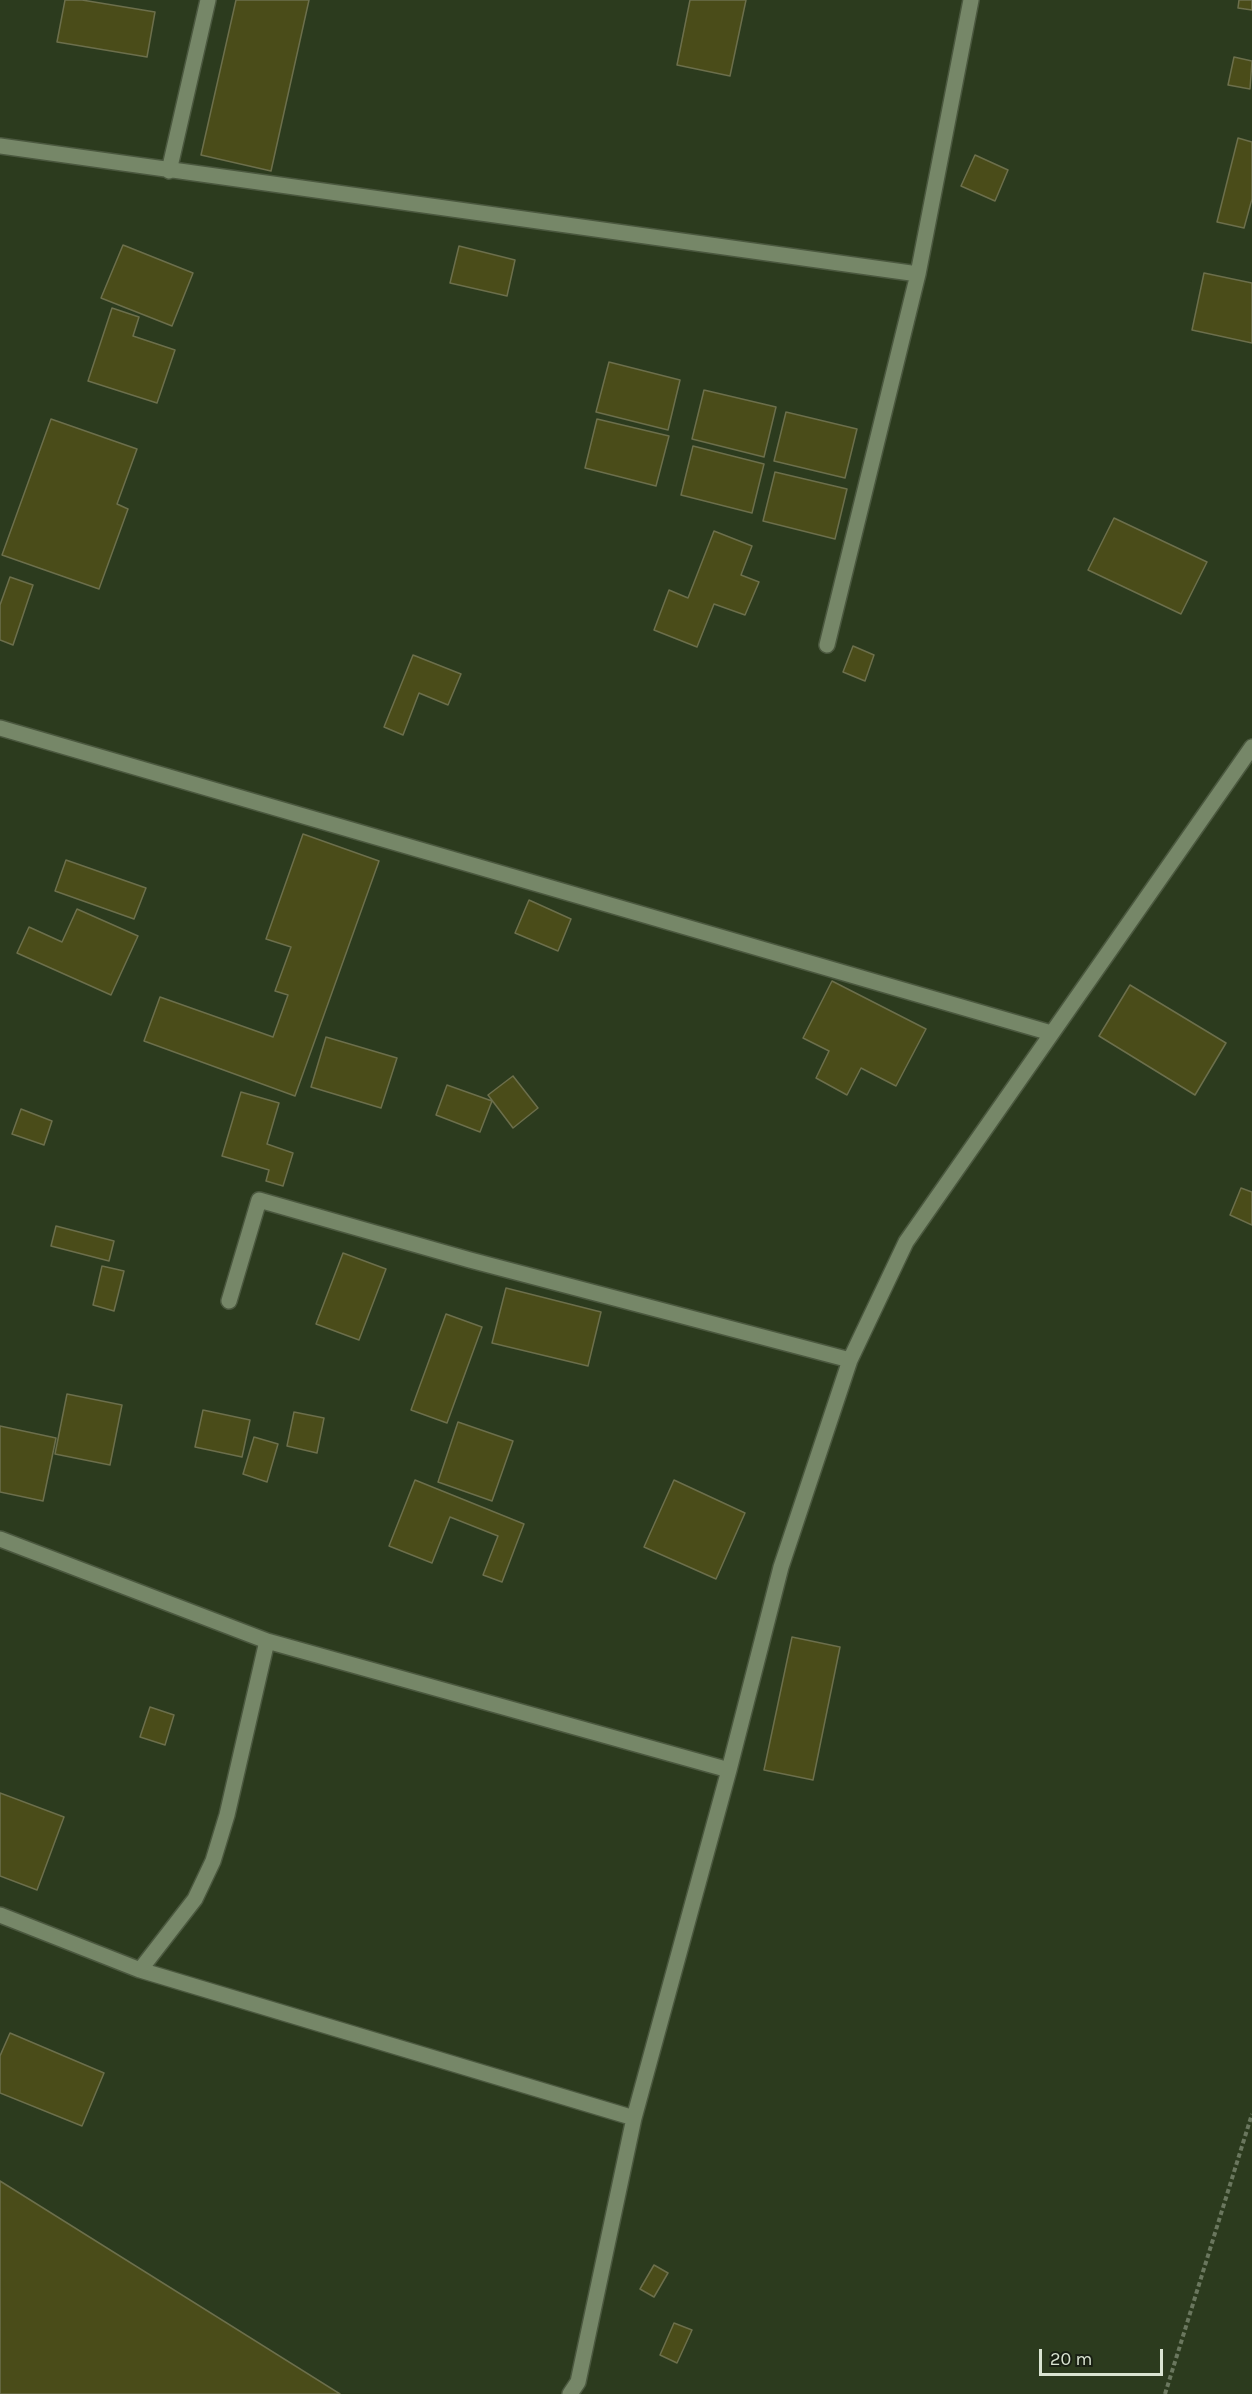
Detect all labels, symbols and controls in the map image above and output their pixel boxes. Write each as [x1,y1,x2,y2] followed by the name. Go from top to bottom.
[1042,2337,1166,2375] scale bar
[1050,2348,1092,2370] text: 20 m

